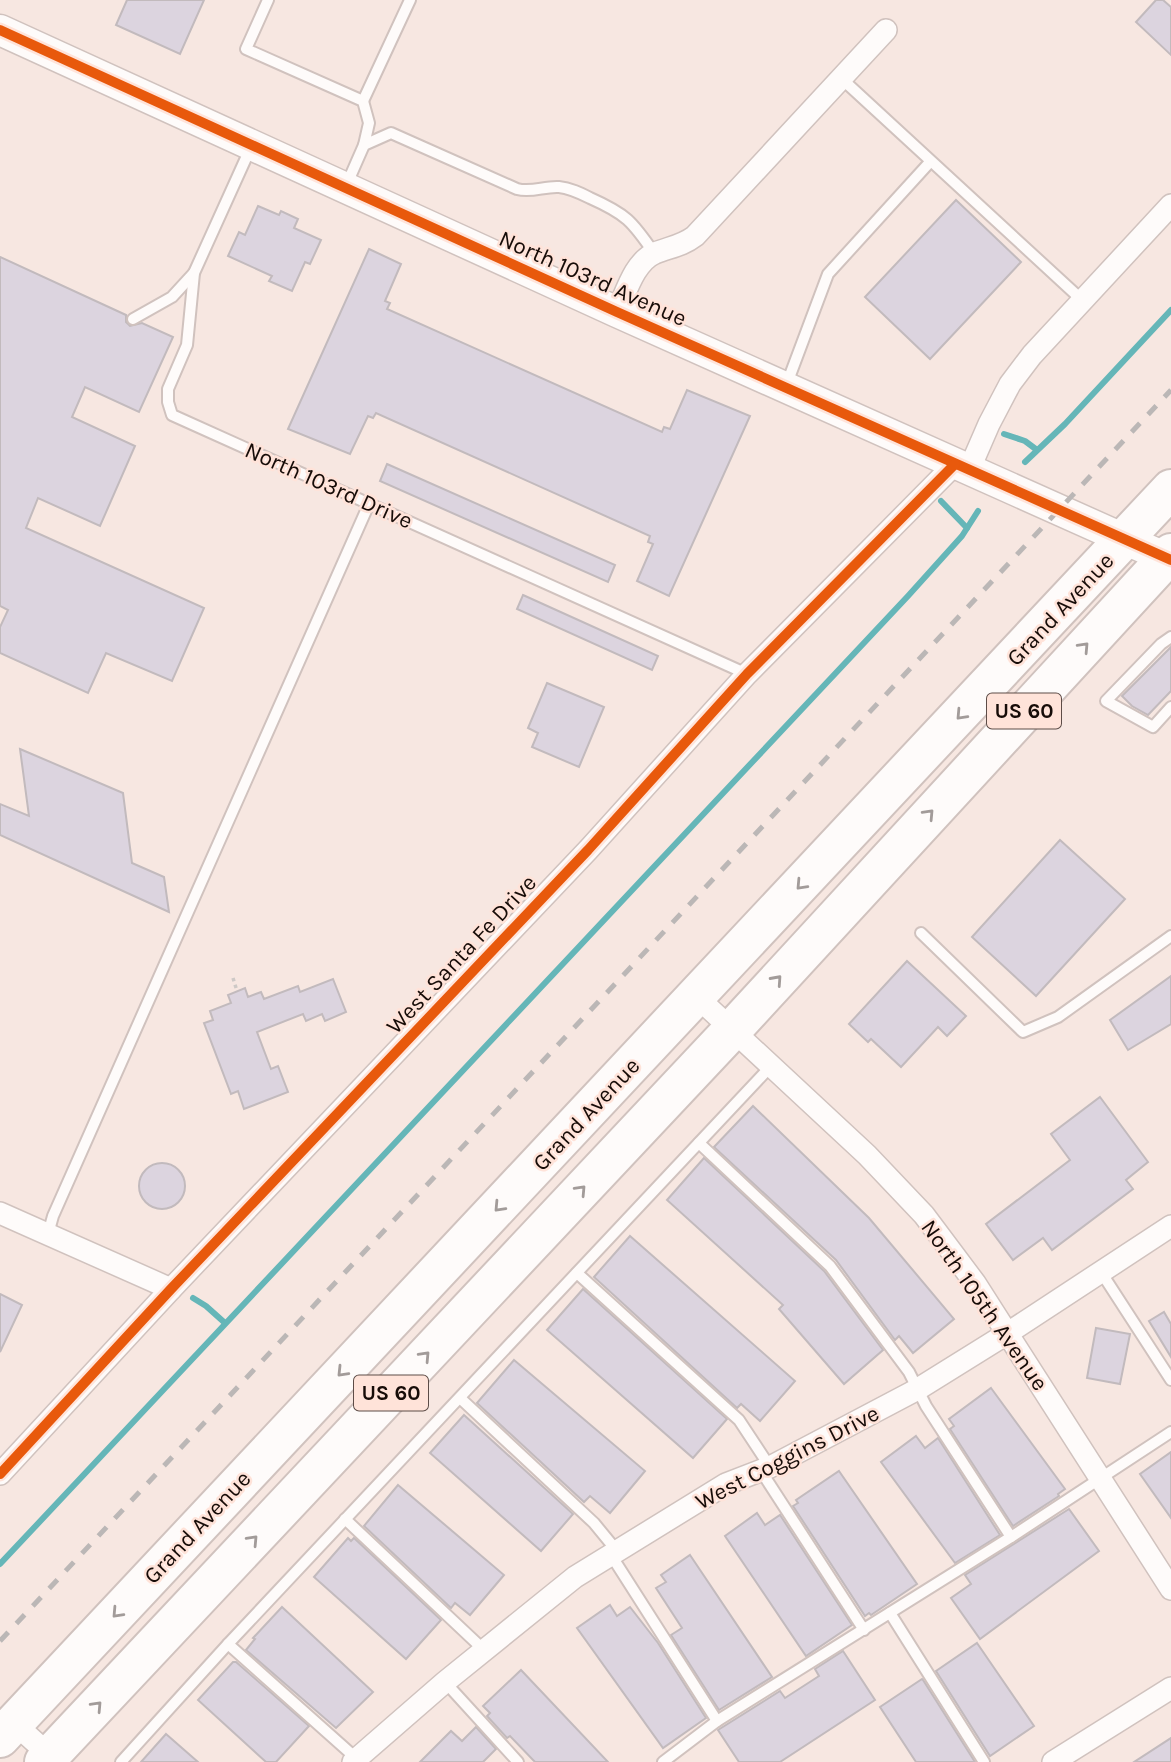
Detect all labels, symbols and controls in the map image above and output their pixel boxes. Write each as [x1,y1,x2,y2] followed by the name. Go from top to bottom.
[495,225,691,332] street label: North 103rd Avenue
[241,436,417,535] street label: North 103rd Drive
[1001,547,1119,671] street label: Grand Avenue
[1075,642,1088,655] one-way arrow
[987,694,1061,728] road number: US 60
[956,707,969,720] one-way arrow
[921,809,933,822] one-way arrow
[381,869,542,1039] street label: West Santa Fe Drive
[797,877,809,890] one-way arrow
[769,975,782,988] one-way arrow
[527,1052,645,1176] street label: Grand Avenue
[573,1186,585,1199] one-way arrow
[494,1199,507,1212] one-way arrow
[915,1215,1054,1396] street label: North 105th Avenue
[417,1351,430,1364] one-way arrow
[338,1364,351,1377] one-way arrow
[354,1376,428,1410] road number: US 60
[691,1399,884,1515] street label: West Coggins Drive
[138,1465,256,1589] street label: Grand Avenue
[244,1535,257,1548] one-way arrow
[112,1605,125,1618] one-way arrow
[88,1701,101,1714] one-way arrow

